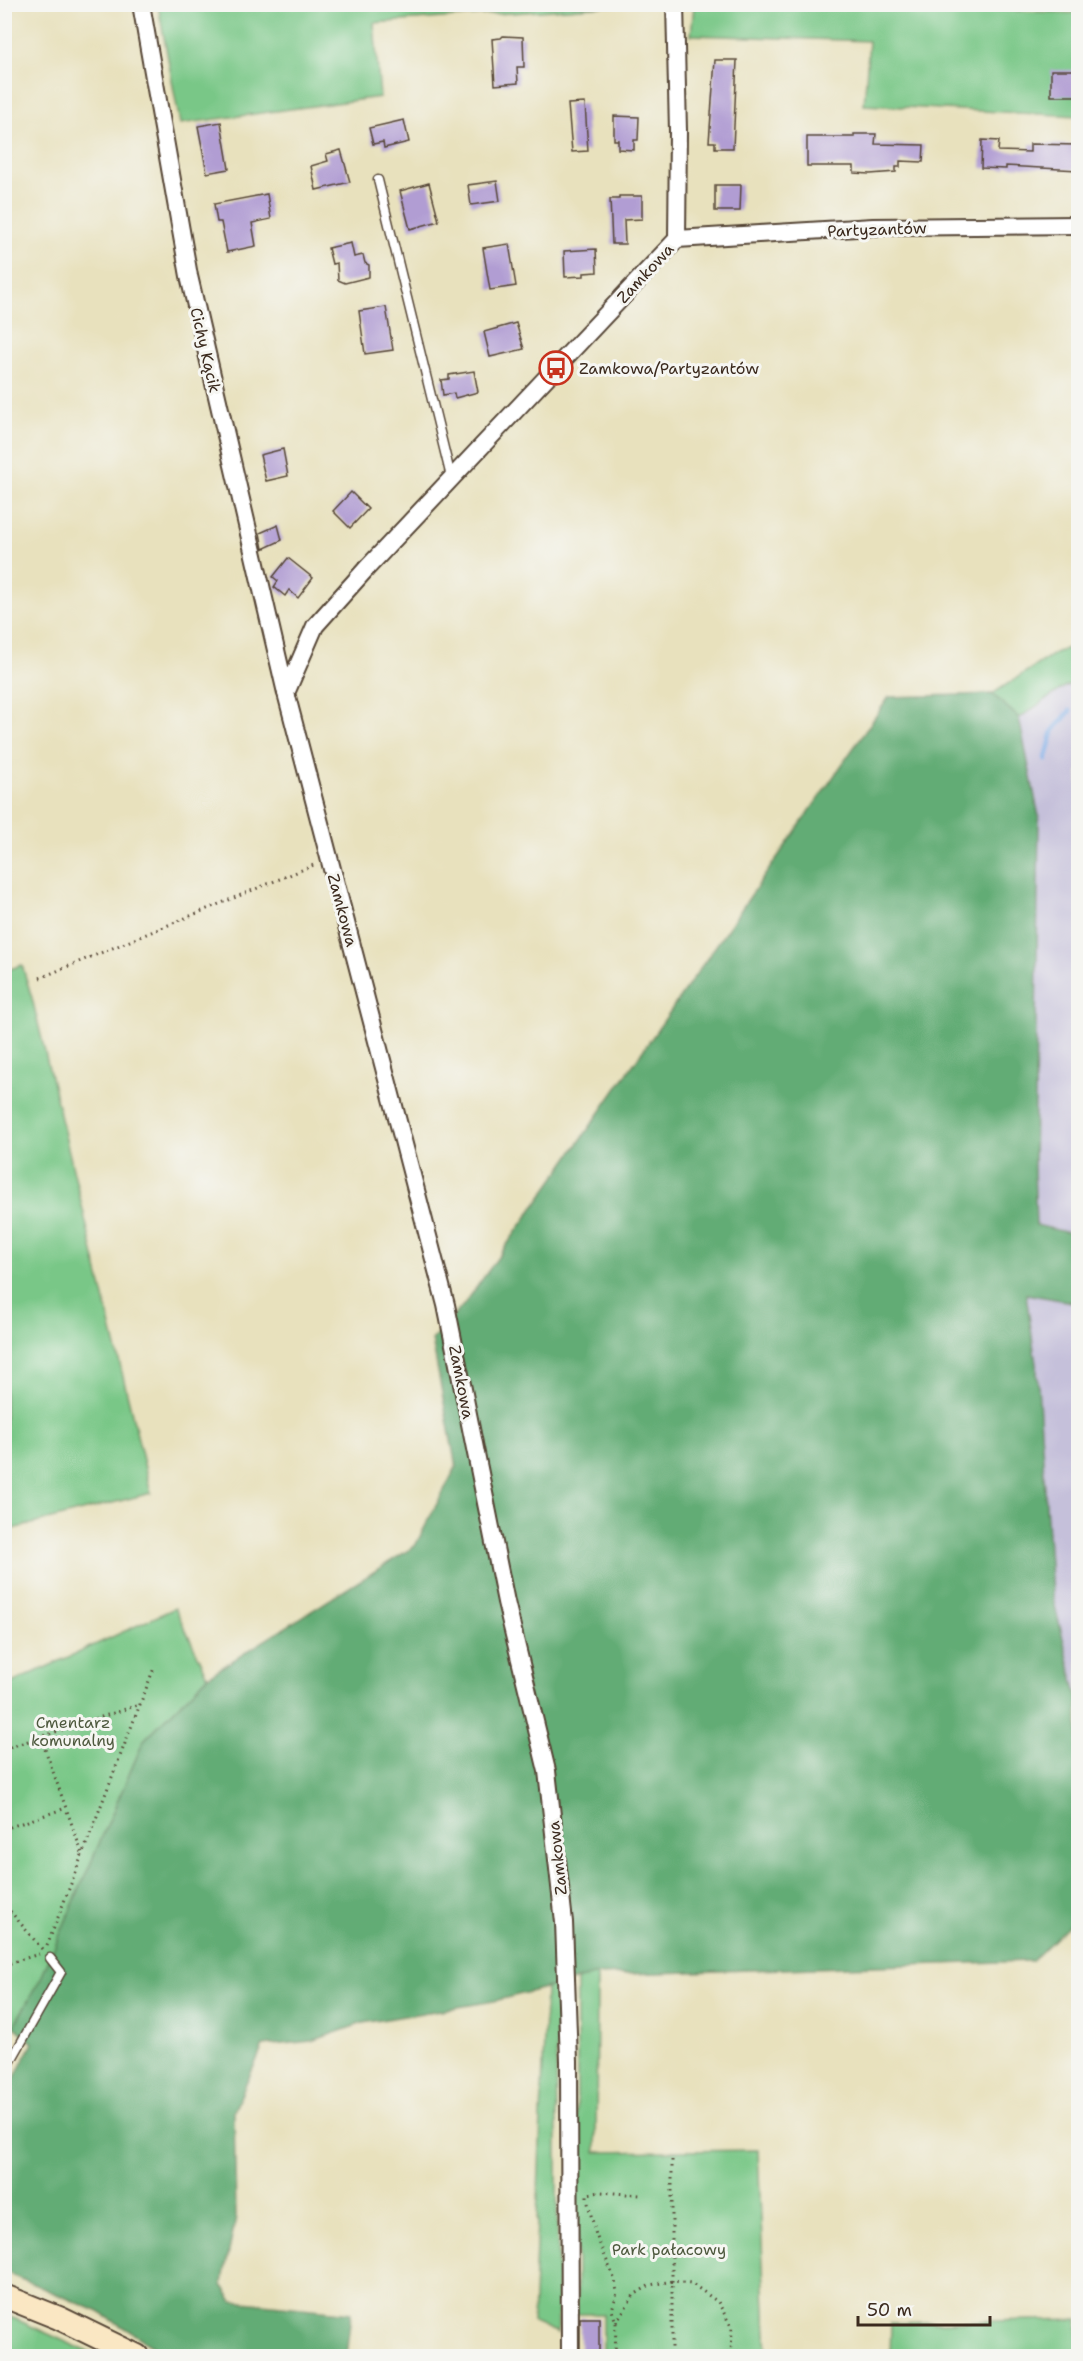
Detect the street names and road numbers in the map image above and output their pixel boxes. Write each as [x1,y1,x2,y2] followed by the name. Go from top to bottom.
[827,217,927,242] street label: Partyzantów
[612,239,678,308] street label: Zamkowa
[185,305,226,395] street label: Cichy Kącik
[323,871,362,949] street label: Zamkowa
[444,1344,479,1421] street label: Zamkowa
[543,1820,572,1896] street label: Zamkowa

